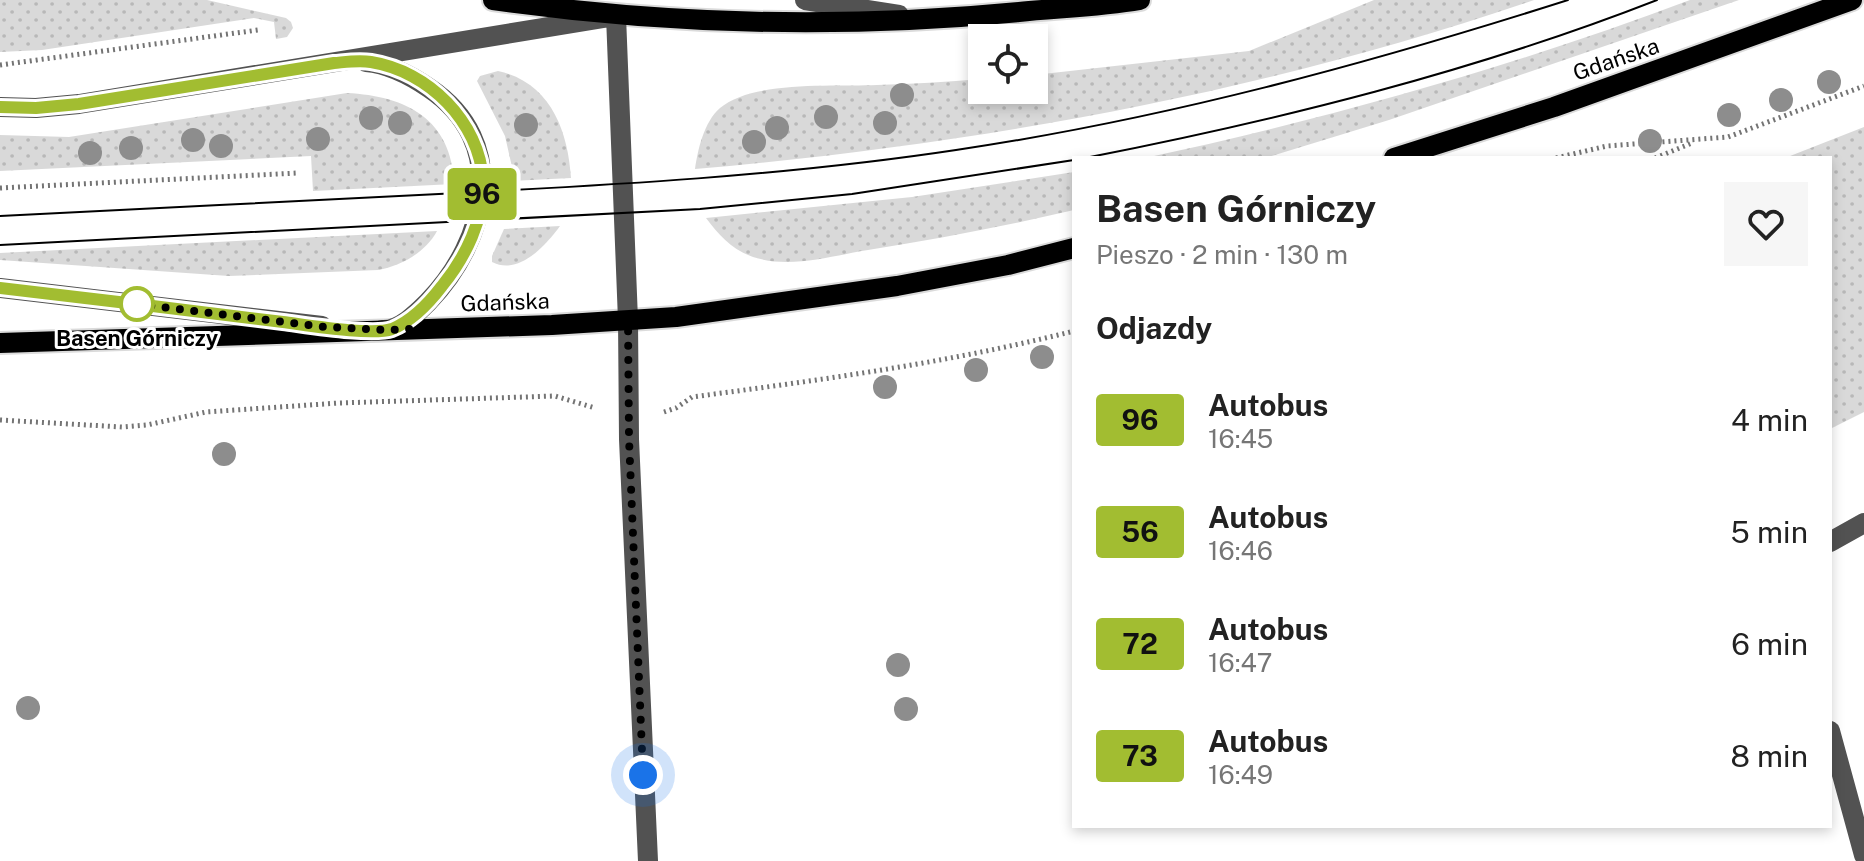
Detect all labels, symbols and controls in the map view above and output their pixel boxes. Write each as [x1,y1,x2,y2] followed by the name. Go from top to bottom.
[968,24,1048,104] map controls
[968,24,1048,104] button: locate
[1570,32,1662,86] street label: Gdańska
[446,168,518,220] line badge: 96
[464,177,500,210] text: 96
[1724,182,1808,266] button: heart
[1096,186,1376,231] text: Basen Górniczy
[1096,239,1348,270] text: Pieszo · 2 min · 130 m
[120,287,154,321] marker: Basen Górniczy
[460,287,550,317] street label: Gdańska
[1096,310,1212,346] text: Odjazdy
[56,325,219,351] place label: Basen Górniczy
[1208,387,1328,423] text: Autobus
[1731,402,1808,438] text: 4 min
[1122,403,1158,436] text: 96
[1208,423,1273,454] text: 16:45
[1208,499,1328,535] text: Autobus
[1731,514,1808,550] text: 5 min
[1121,515,1159,548] text: 56
[1208,535,1273,566] text: 16:46
[1208,611,1328,647] text: Autobus
[1731,626,1808,662] text: 6 min
[1122,627,1158,660] text: 72
[1208,647,1272,678] text: 16:47
[1208,723,1328,759] text: Autobus
[1730,738,1808,774] text: 8 min
[1122,739,1158,772] text: 73
[623,755,663,795] your location
[1208,759,1273,790] text: 16:49

